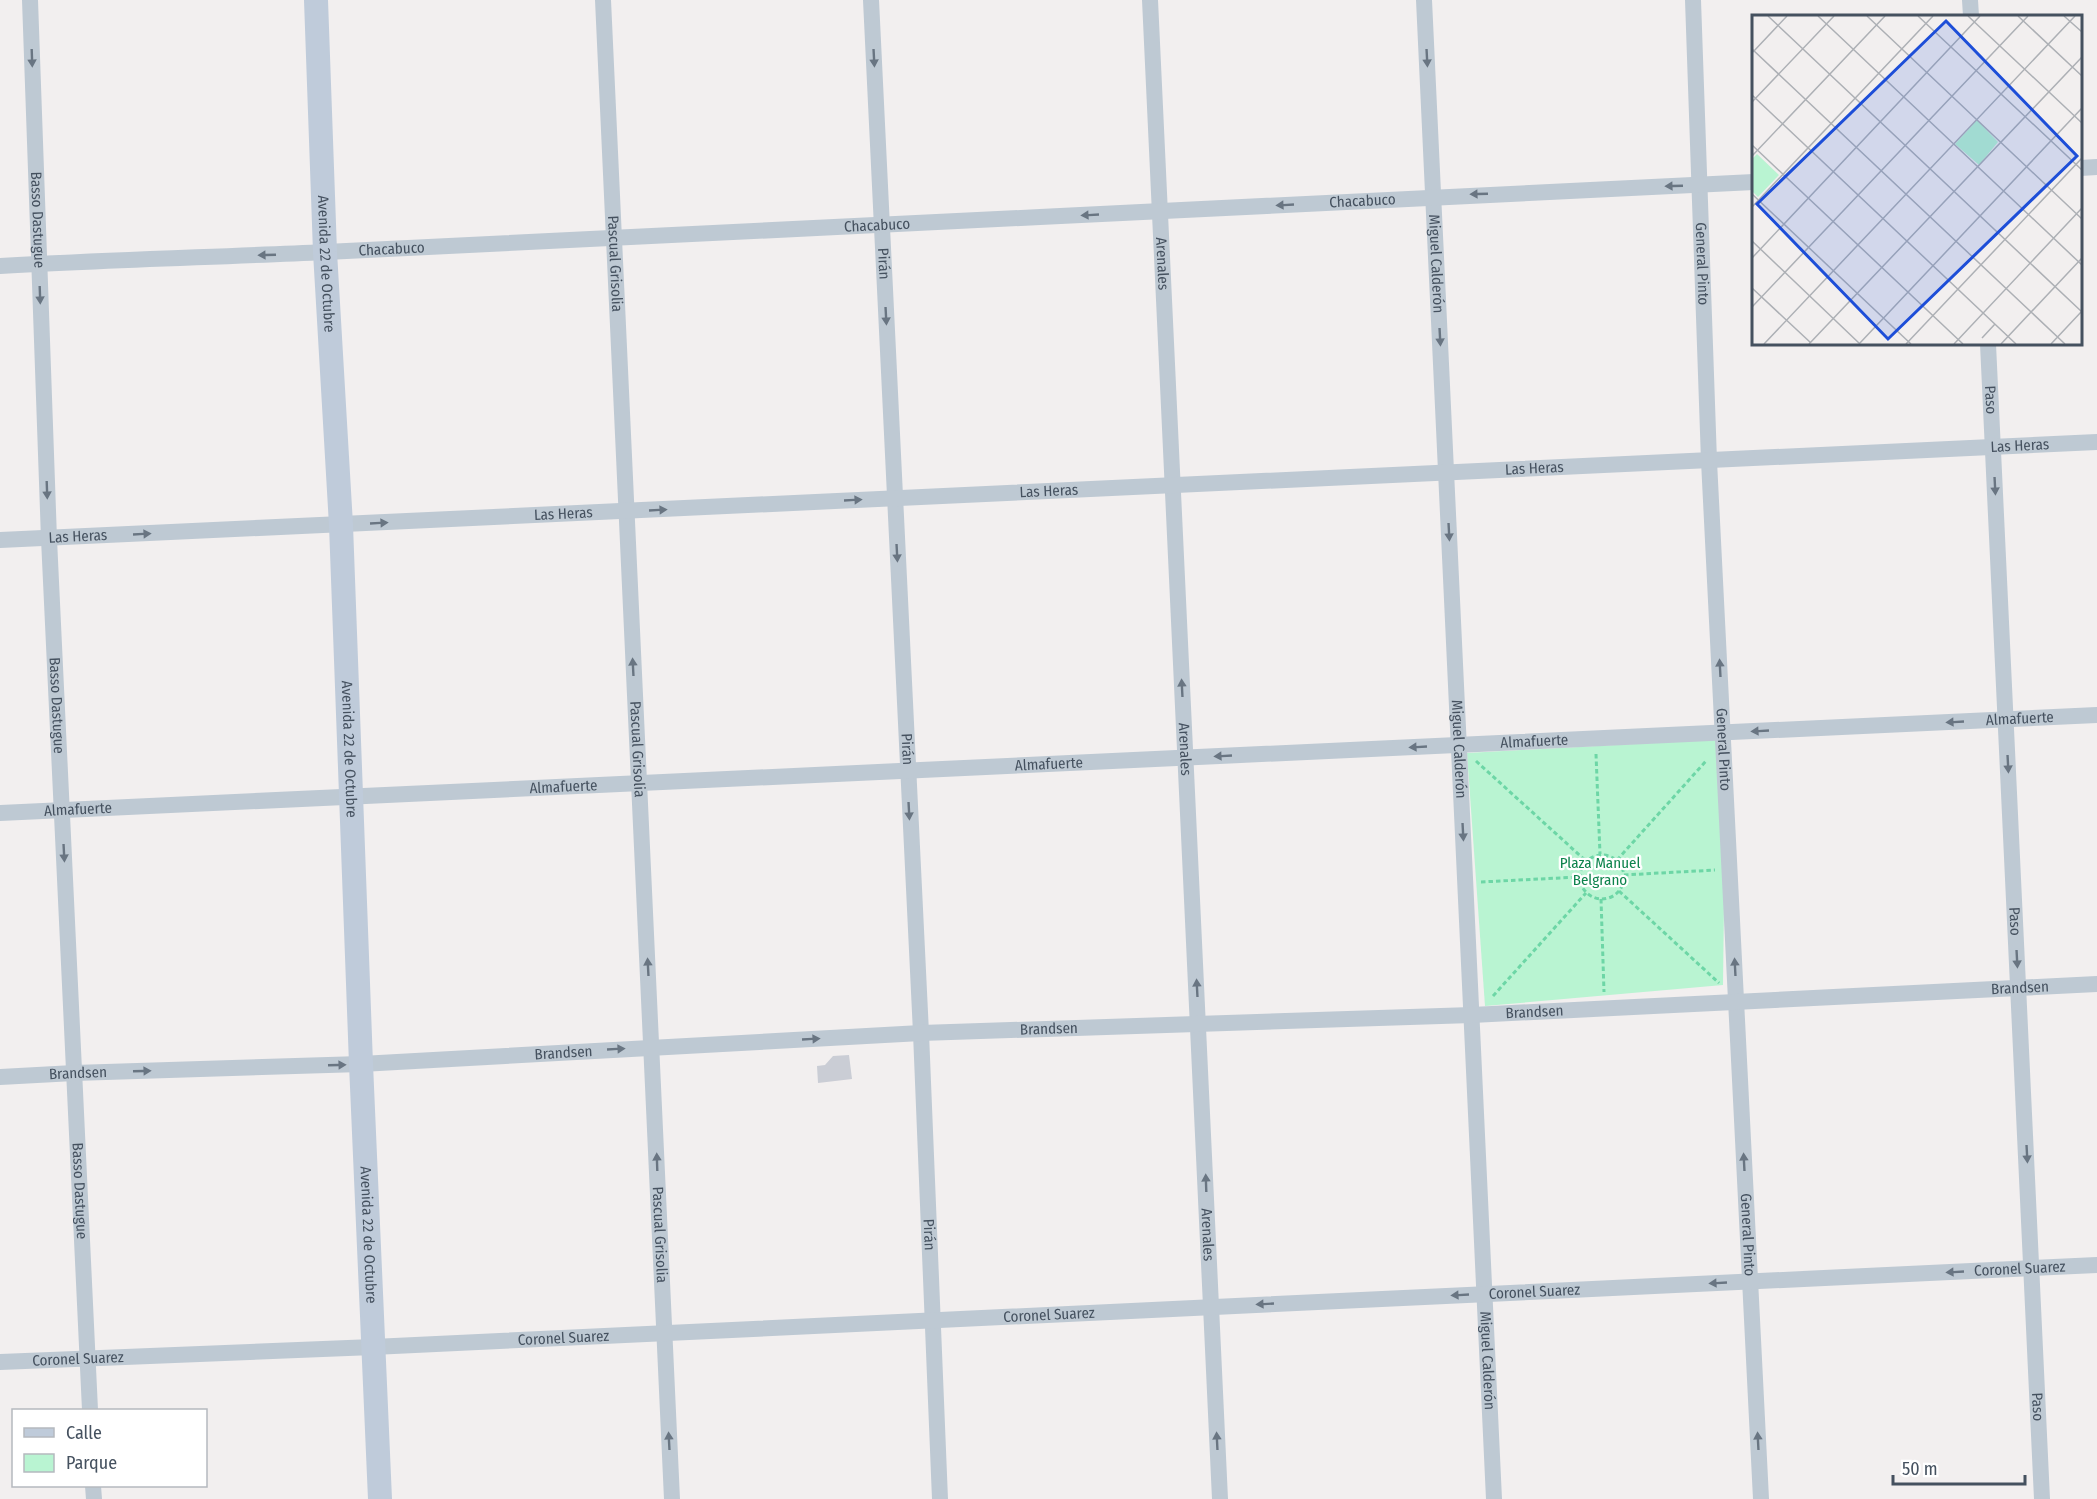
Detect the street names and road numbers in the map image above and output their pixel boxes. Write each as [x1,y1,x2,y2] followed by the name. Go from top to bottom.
[27,171,48,269] street label: Basso Dastugue
[1329,190,1396,211] street label: Chacabuco
[314,195,339,333] street label: Avenida 22 de Octubre
[1425,214,1448,313] street label: Miguel Calderón
[604,215,626,312] street label: Pascual Grisolia
[844,215,911,236] street label: Chacabuco
[1692,222,1713,306] street label: General Pinto
[1152,237,1173,291] street label: Arenales
[358,238,425,259] street label: Chacabuco
[874,247,894,280] street label: Pirán
[1981,385,2000,415] street label: Paso
[1990,435,2050,456] street label: Las Heras
[1505,458,1564,479] street label: Las Heras
[1019,481,1079,501] street label: Las Heras
[534,503,593,524] street label: Las Heras
[48,526,108,547] street label: Las Heras
[46,657,68,754] street label: Basso Dastugue
[338,680,361,818] street label: Avenida 22 de Octubre
[1448,699,1470,799] street label: Miguel Calderón
[626,701,649,798] street label: Pascual Grisolia
[1712,707,1735,791] street label: General Pinto
[1985,708,2054,729] street label: Almafuerte
[1175,722,1195,776] street label: Arenales
[1500,731,1569,752] street label: Almafuerte
[898,733,917,765] street label: Pirán
[1014,753,1083,775] street label: Almafuerte
[529,776,598,797] street label: Almafuerte
[44,799,112,820] street label: Almafuerte
[2005,907,2025,936] street label: Paso
[1990,977,2049,998] street label: Brandsen
[1505,1001,1564,1022] street label: Brandsen
[1020,1019,1078,1039] street label: Brandsen
[534,1042,593,1063] street label: Brandsen
[48,1063,107,1083] street label: Brandsen
[68,1142,91,1240] street label: Basso Dastugue
[356,1166,380,1304] street label: Avenida 22 de Octubre
[649,1186,671,1283] street label: Pascual Grisolia
[1737,1193,1759,1277] street label: General Pinto
[1197,1208,1218,1262] street label: Arenales
[920,1218,939,1251] street label: Pirán
[1974,1258,2066,1280] street label: Coronel Suarez
[1488,1281,1581,1303] street label: Coronel Suarez
[1003,1304,1095,1326] street label: Coronel Suarez
[1476,1311,1499,1410] street label: Miguel Calderón
[517,1327,610,1349] street label: Coronel Suarez
[32,1348,124,1370] street label: Coronel Suarez
[2028,1392,2047,1422] street label: Paso

